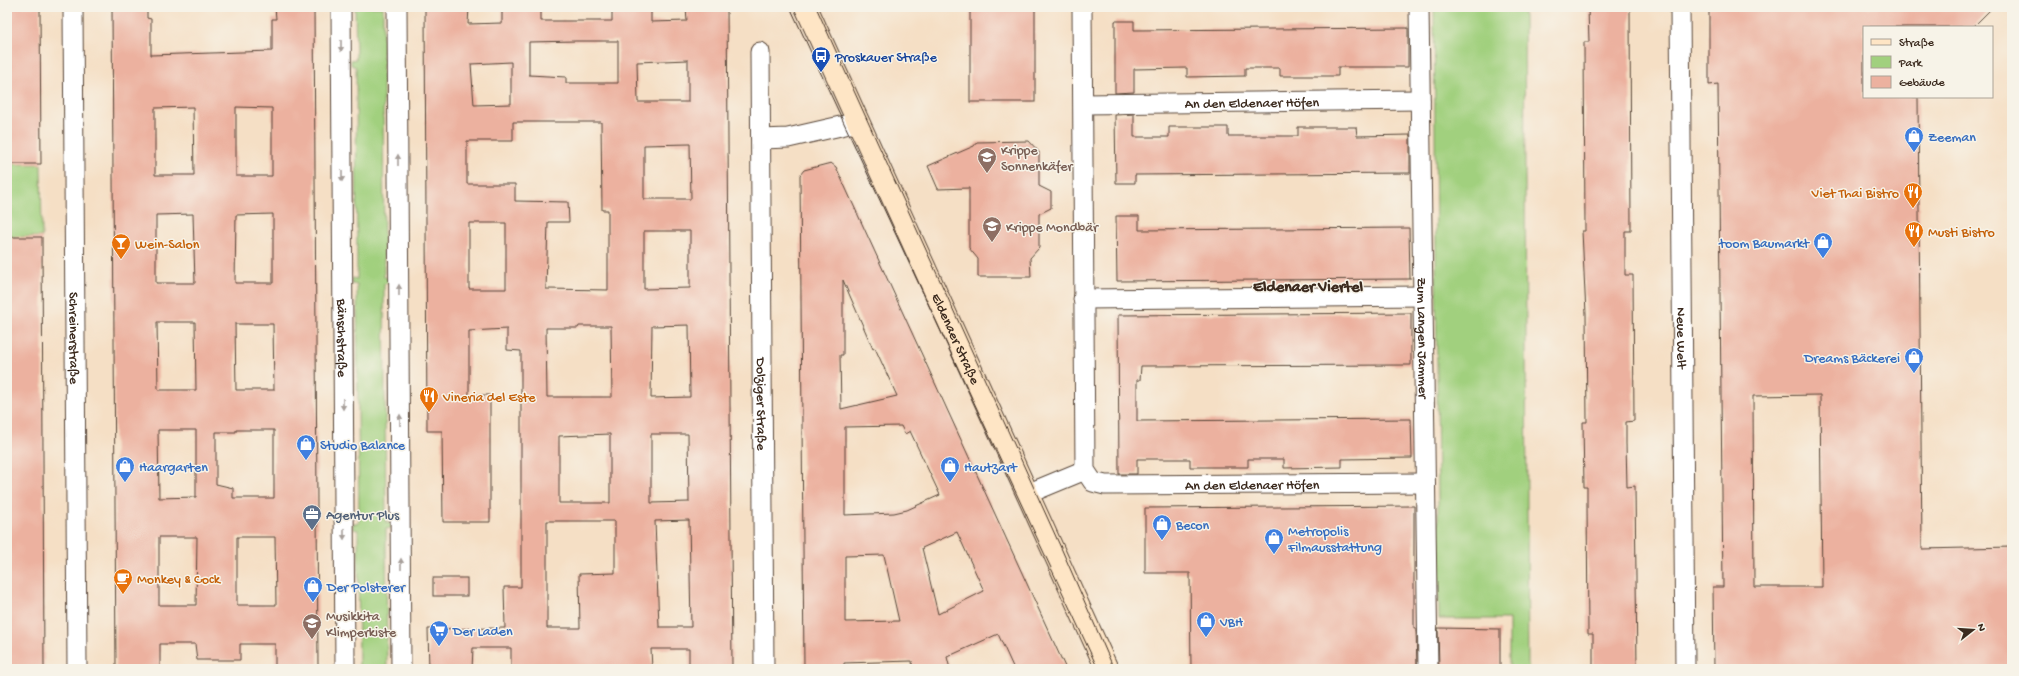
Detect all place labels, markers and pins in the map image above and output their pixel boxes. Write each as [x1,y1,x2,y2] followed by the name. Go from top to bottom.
[810,45,832,73] bus stop icon: Proskauer Straße
[834,50,938,67] place label: Proskauer Straße
[1903,125,1925,153] shop icon: Zeeman
[1928,130,1976,147] place label: Zeeman
[1001,143,1073,176] place label: Krippe Sonnenkäfer
[976,146,998,174] school or university icon: Krippe Sonnenkäfer
[1902,181,1924,209] restaurant icon: Viet Thai Bistro
[1811,186,1899,203] place label: Viet Thai Bistro
[981,215,1003,243] school or university icon: Krippe Mondbär
[1006,220,1099,237] place label: Krippe Mondbär
[1903,220,1925,248] restaurant icon: Musti Bistro
[1928,225,1995,242] place label: Musti Bistro
[1812,231,1834,259] shop icon: toom Baumarkt
[110,232,132,260] bar icon: Wein-Salon
[1718,236,1810,253] place label: toom Baumarkt
[135,237,200,254] place label: Wein-Salon
[1903,346,1925,374] shop icon: Dreams Bäckerei
[1803,351,1900,368] place label: Dreams Bäckerei
[418,385,440,413] restaurant icon: Vineria del Este
[442,390,536,407] place label: Vineria del Este
[295,433,317,461] shop icon: Studio Balance
[320,438,406,455] place label: Studio Balance
[114,455,136,483] shop icon: Haargarten
[939,455,961,483] shop icon: Hautzart
[139,460,208,477] place label: Haargarten
[964,460,1018,477] place label: Hautzart
[301,503,323,531] office icon: Agentur Plus
[326,508,400,525] place label: Agentur Plus
[1151,513,1173,541] shop icon: Becon
[1175,518,1209,535] place label: Becon
[1287,524,1382,557] place label: Metropolis Filmausstattung
[1263,527,1285,555] shop icon: Metropolis Filmausstattung
[112,567,134,595] cafe icon: Monkey & Cock
[137,572,222,589] place label: Monkey & Cock
[302,575,324,603] shop icon: Der Polsterer
[326,580,406,597] place label: Der Polsterer
[326,609,397,642] place label: Musikkita Klimperkiste
[1195,610,1217,638] shop icon: VBH
[301,612,323,640] school or university icon: Musikkita Klimperkiste
[1219,615,1244,632] place label: VBH
[428,619,450,647] supermarket icon: Der Laden
[452,624,513,641] place label: Der Laden

